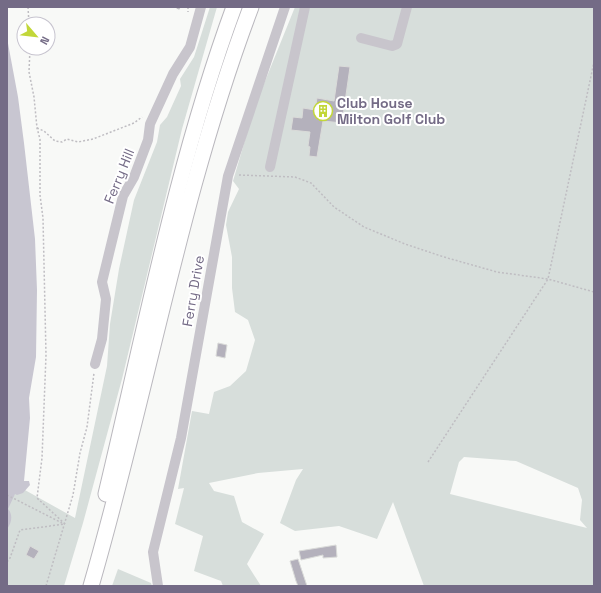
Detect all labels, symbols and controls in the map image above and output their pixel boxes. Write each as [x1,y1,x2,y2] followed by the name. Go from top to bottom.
[16,16,56,56] north arrow
[37,34,53,47] text: N
[337,94,445,128] place label: Club House Milton Golf Club
[312,100,334,122] building icon: Club House Milton Golf Club
[100,146,138,206] street label: Ferry Hill
[178,254,208,328] street label: Ferry Drive

